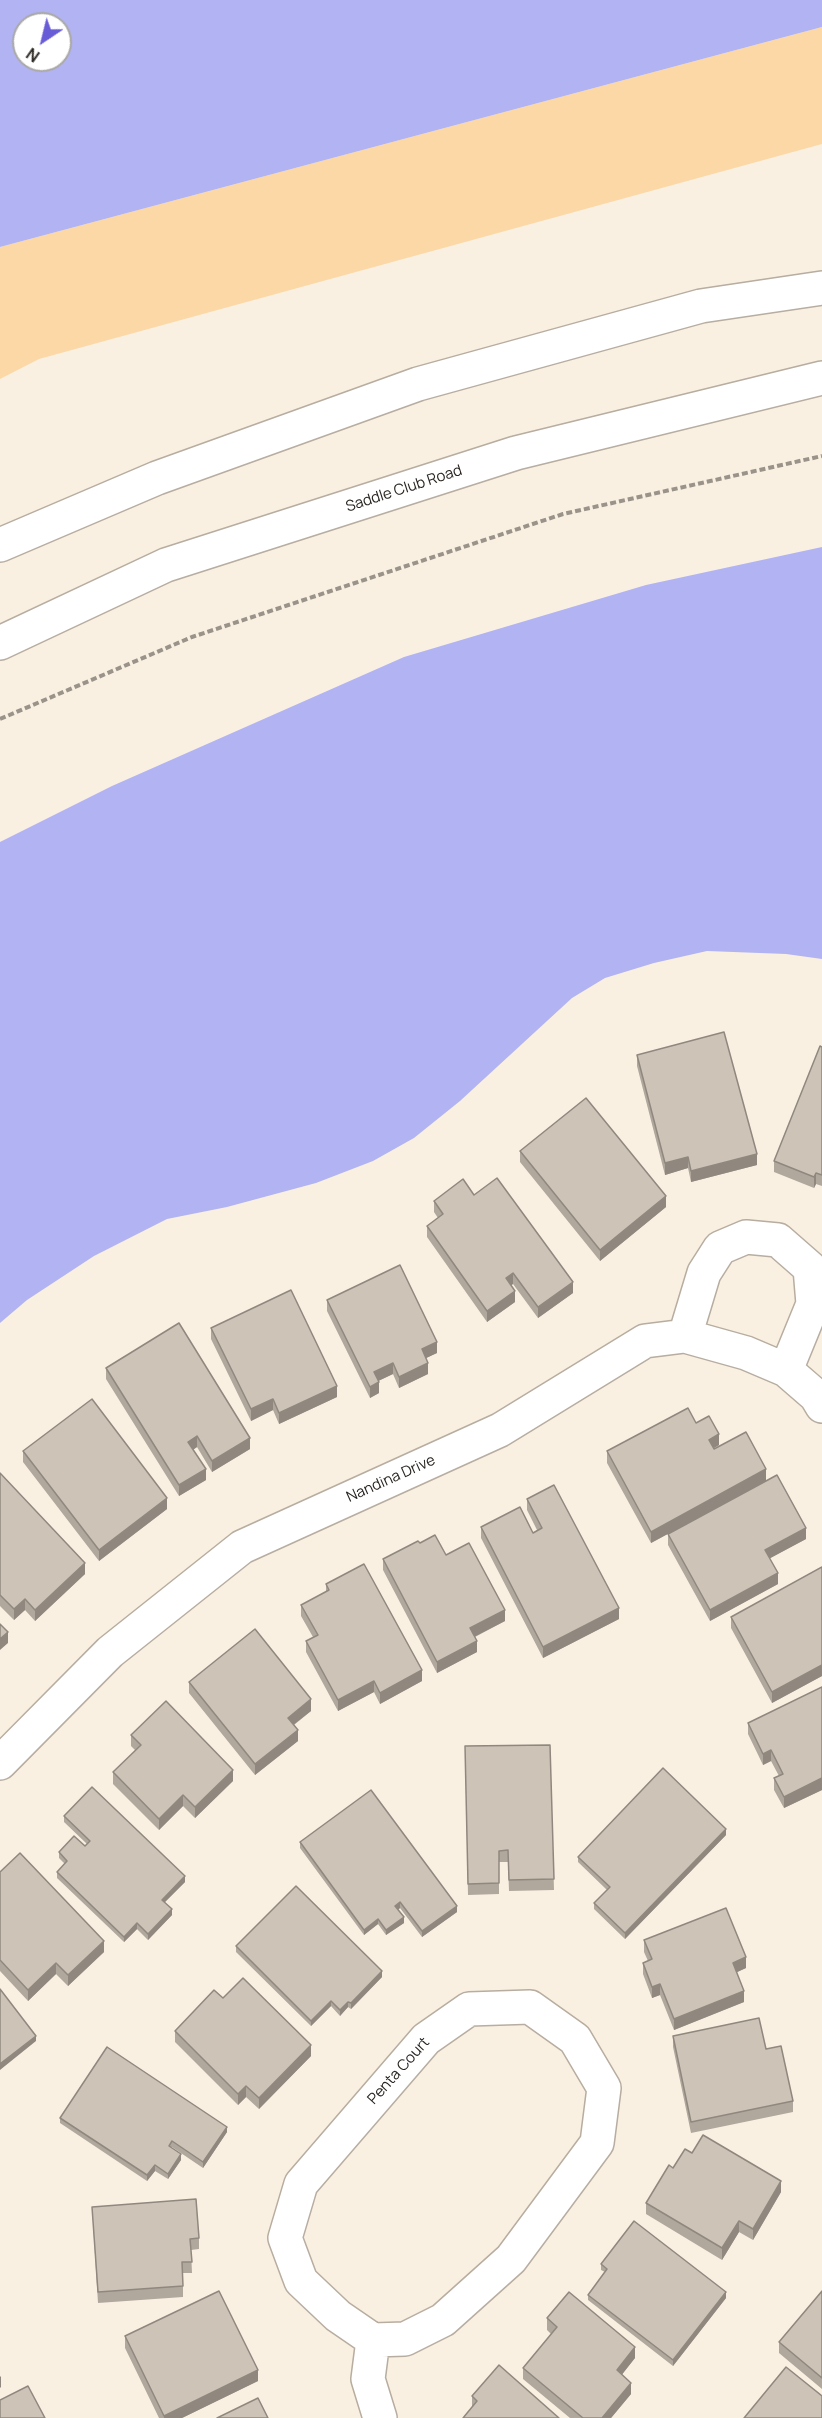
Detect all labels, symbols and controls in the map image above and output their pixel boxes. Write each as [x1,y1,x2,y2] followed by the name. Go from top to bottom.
[12,12,72,72] north arrow
[22,43,44,67] text: N
[344,462,464,516] street label: Saddle Club Road
[344,1451,438,1507] street label: Nandina Drive
[364,2034,434,2108] street label: Penta Court

